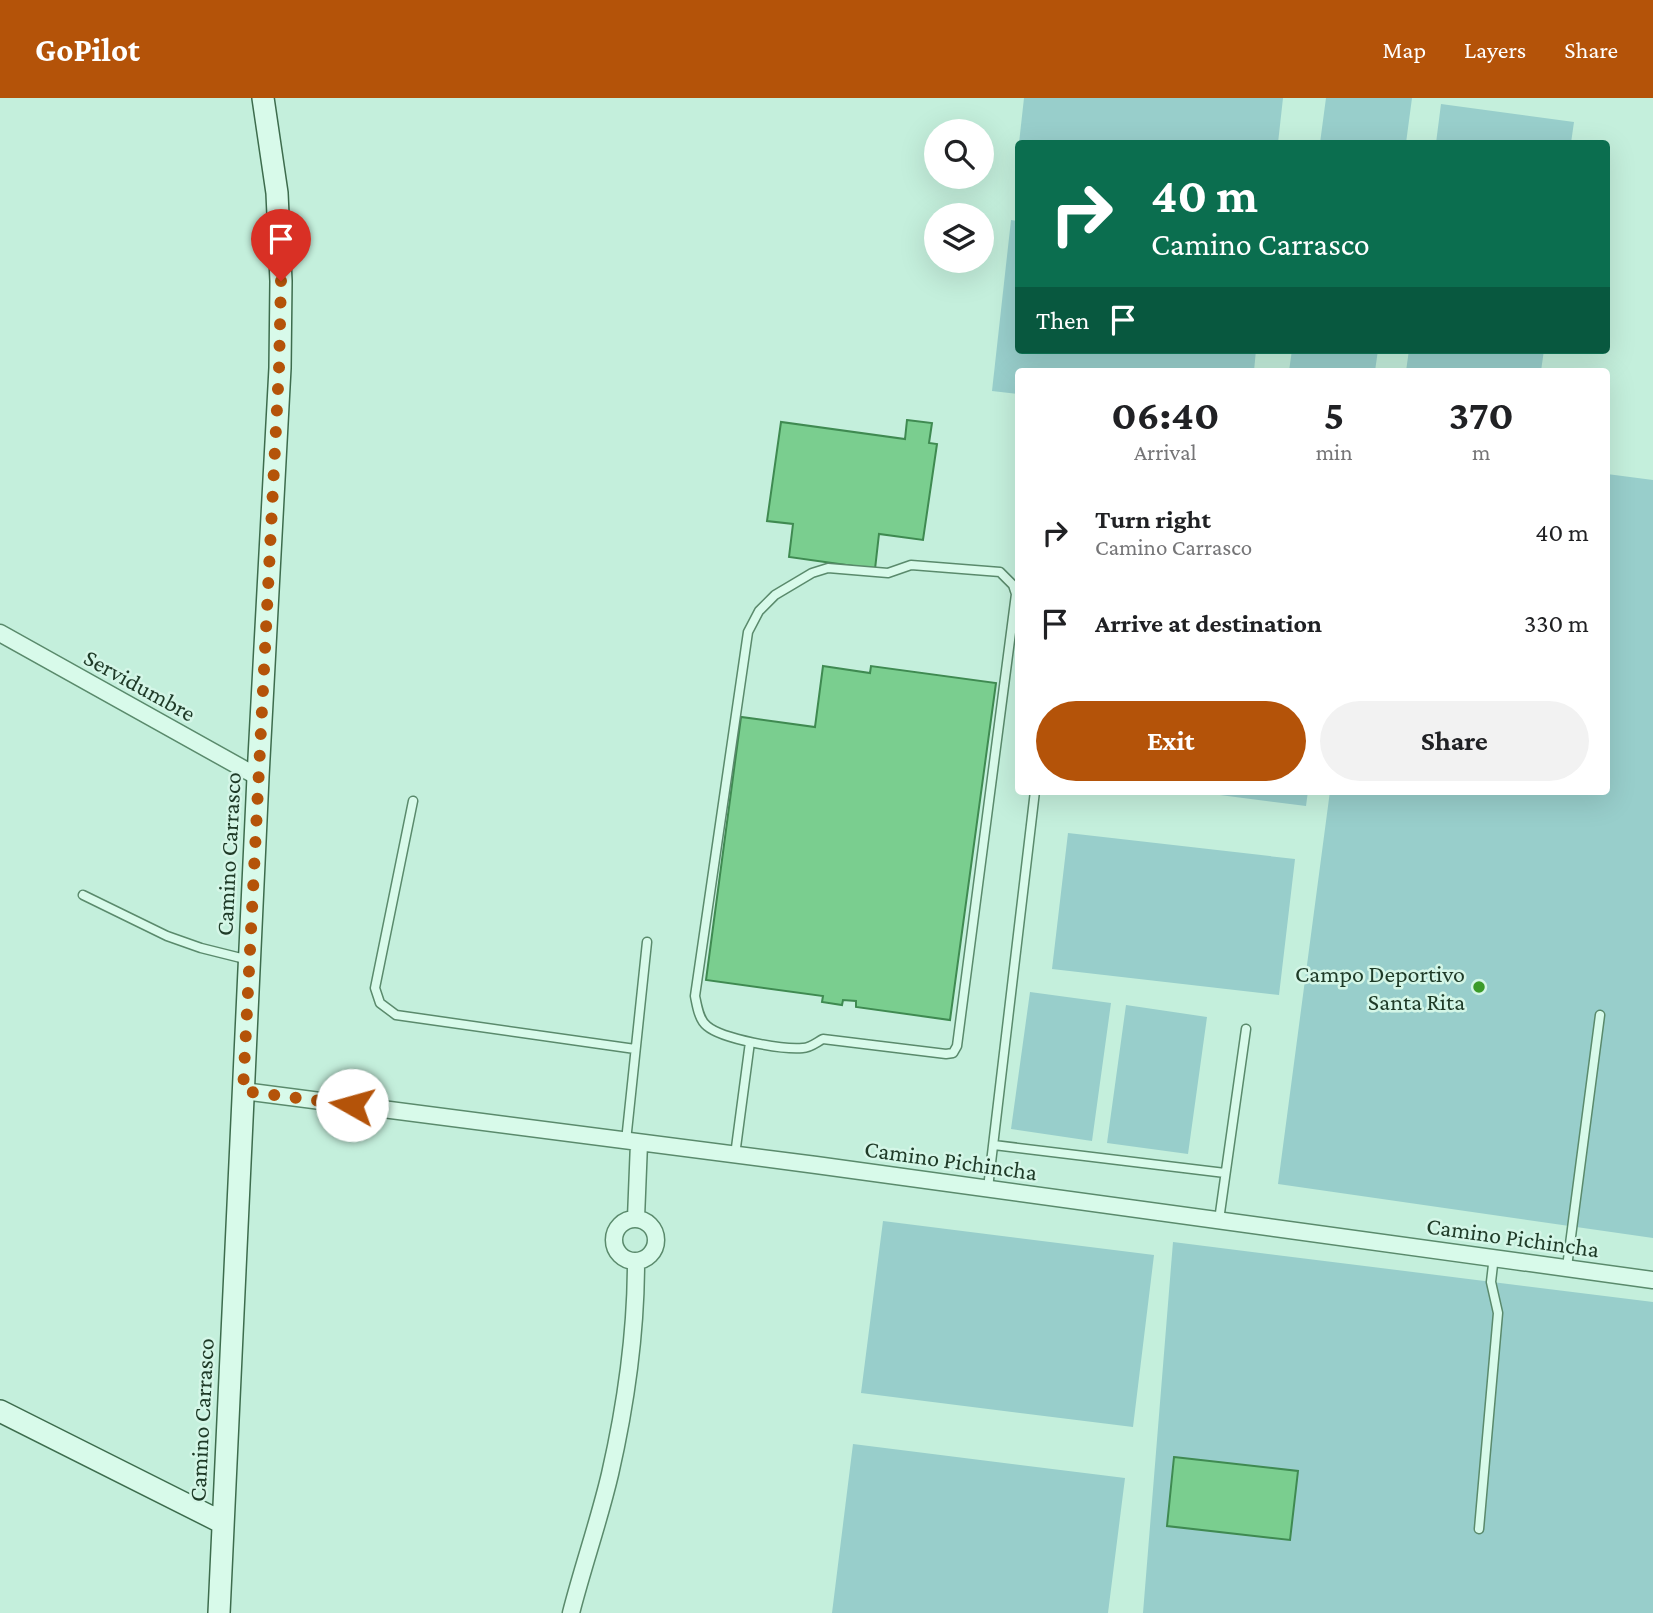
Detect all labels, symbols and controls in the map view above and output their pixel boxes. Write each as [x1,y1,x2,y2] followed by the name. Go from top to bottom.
[35,31,140,68] text: GoPilot
[1382,36,1426,63] text: Map
[1464,36,1526,63] text: Layers
[1564,36,1618,63] text: Share
[924,119,994,273] map controls
[924,119,994,189] button: search
[1036,168,1127,259] icon: right
[1151,168,1258,223] text: 40 m
[924,203,994,273] button: layers
[251,209,311,281] pin
[262,220,300,258] icon: arrive
[1151,226,1370,262] text: Camino Carrasco
[1104,301,1142,339] icon: arrive
[1036,306,1090,335] text: Then
[1111,391,1219,438] text: 06:40
[1324,391,1344,438] text: 5
[1449,391,1514,438] text: 370
[1134,439,1197,465] text: Arrival
[1316,439,1352,465] text: min
[1472,439,1490,465] text: m
[1095,505,1211,534] text: Turn right
[1036,514,1074,552] icon: right
[1535,518,1589,547] text: 40 m
[1095,534,1252,560] text: Camino Carrasco
[1036,605,1074,643] icon: arrive
[1095,609,1322,638] text: Arrive at destination
[1524,609,1589,638] text: 330 m
[80,643,200,727] street label: Servidumbre
[1036,701,1306,781] button: Exit
[1320,701,1589,781] button: Share
[210,771,246,937] street label: Camino Carrasco
[1295,960,1465,1015] place label: Campo Deportivo Santa Rita
[1471,979,1487,995] marker: Campo Deportivo Santa Rita
[315,1068,389,1142] position arrow
[863,1135,1039,1185] street label: Camino Pichincha
[1425,1212,1601,1262] street label: Camino Pichincha
[183,1337,219,1503] street label: Camino Carrasco

